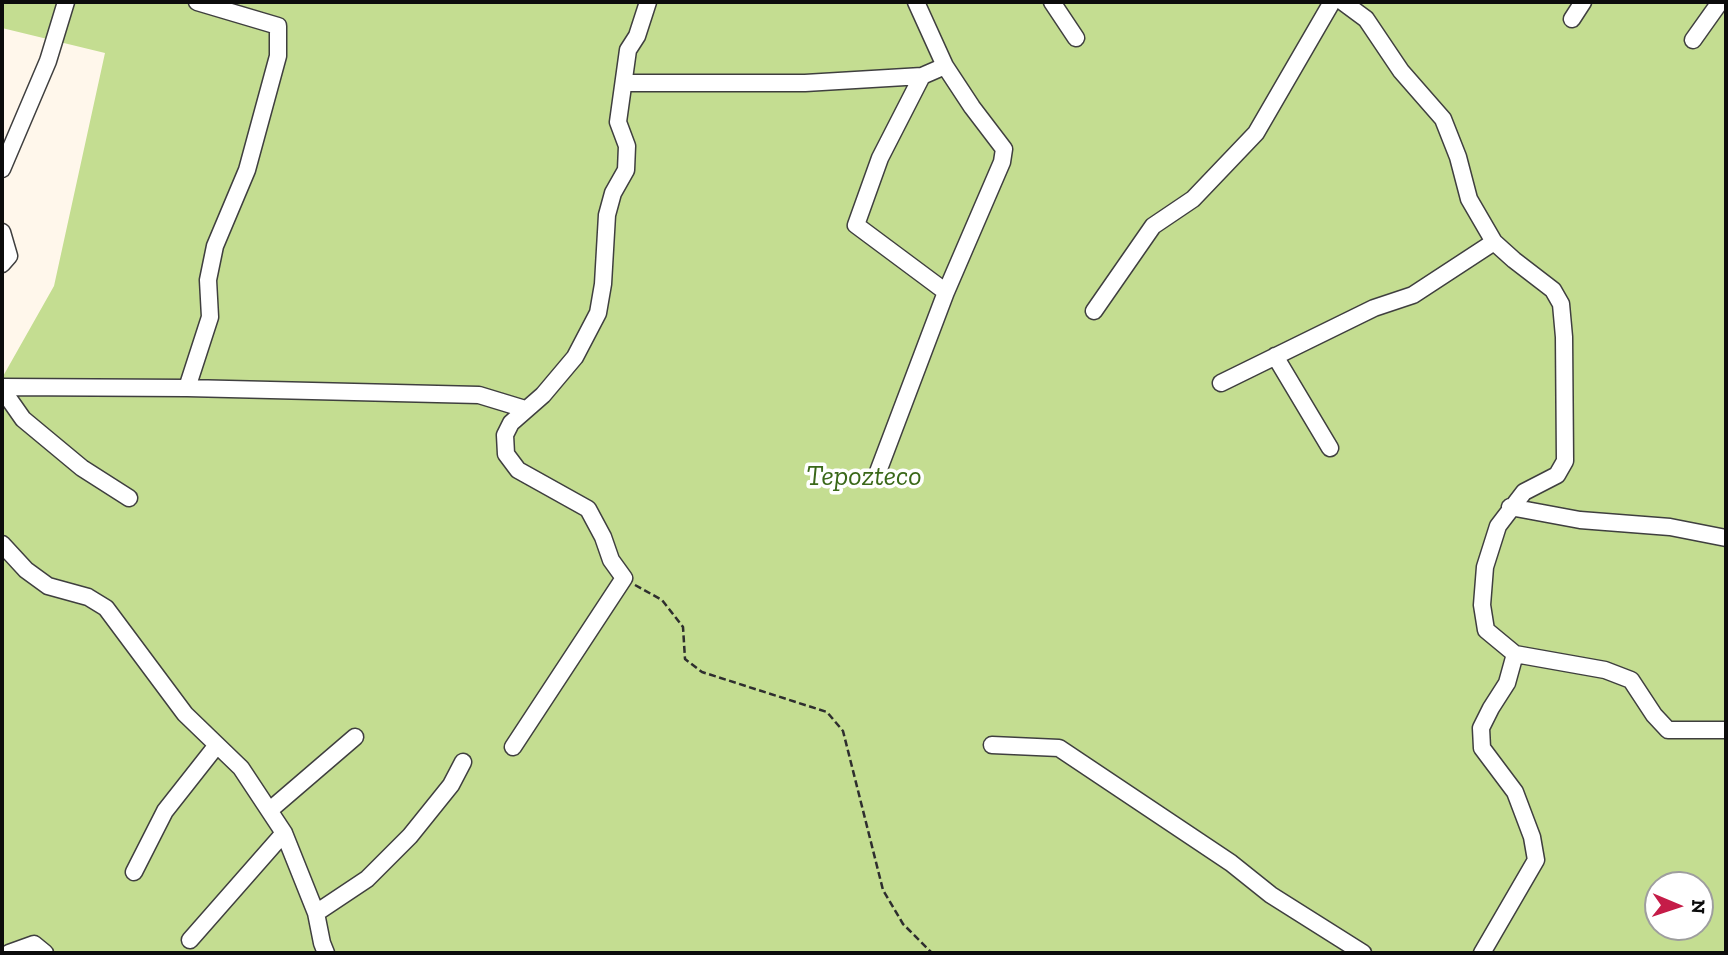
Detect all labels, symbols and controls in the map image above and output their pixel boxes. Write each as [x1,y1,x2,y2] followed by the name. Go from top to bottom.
[806,460,922,494] park label: Tepozteco
[1644,871,1714,941] north arrow
[1687,899,1710,914] text: N

